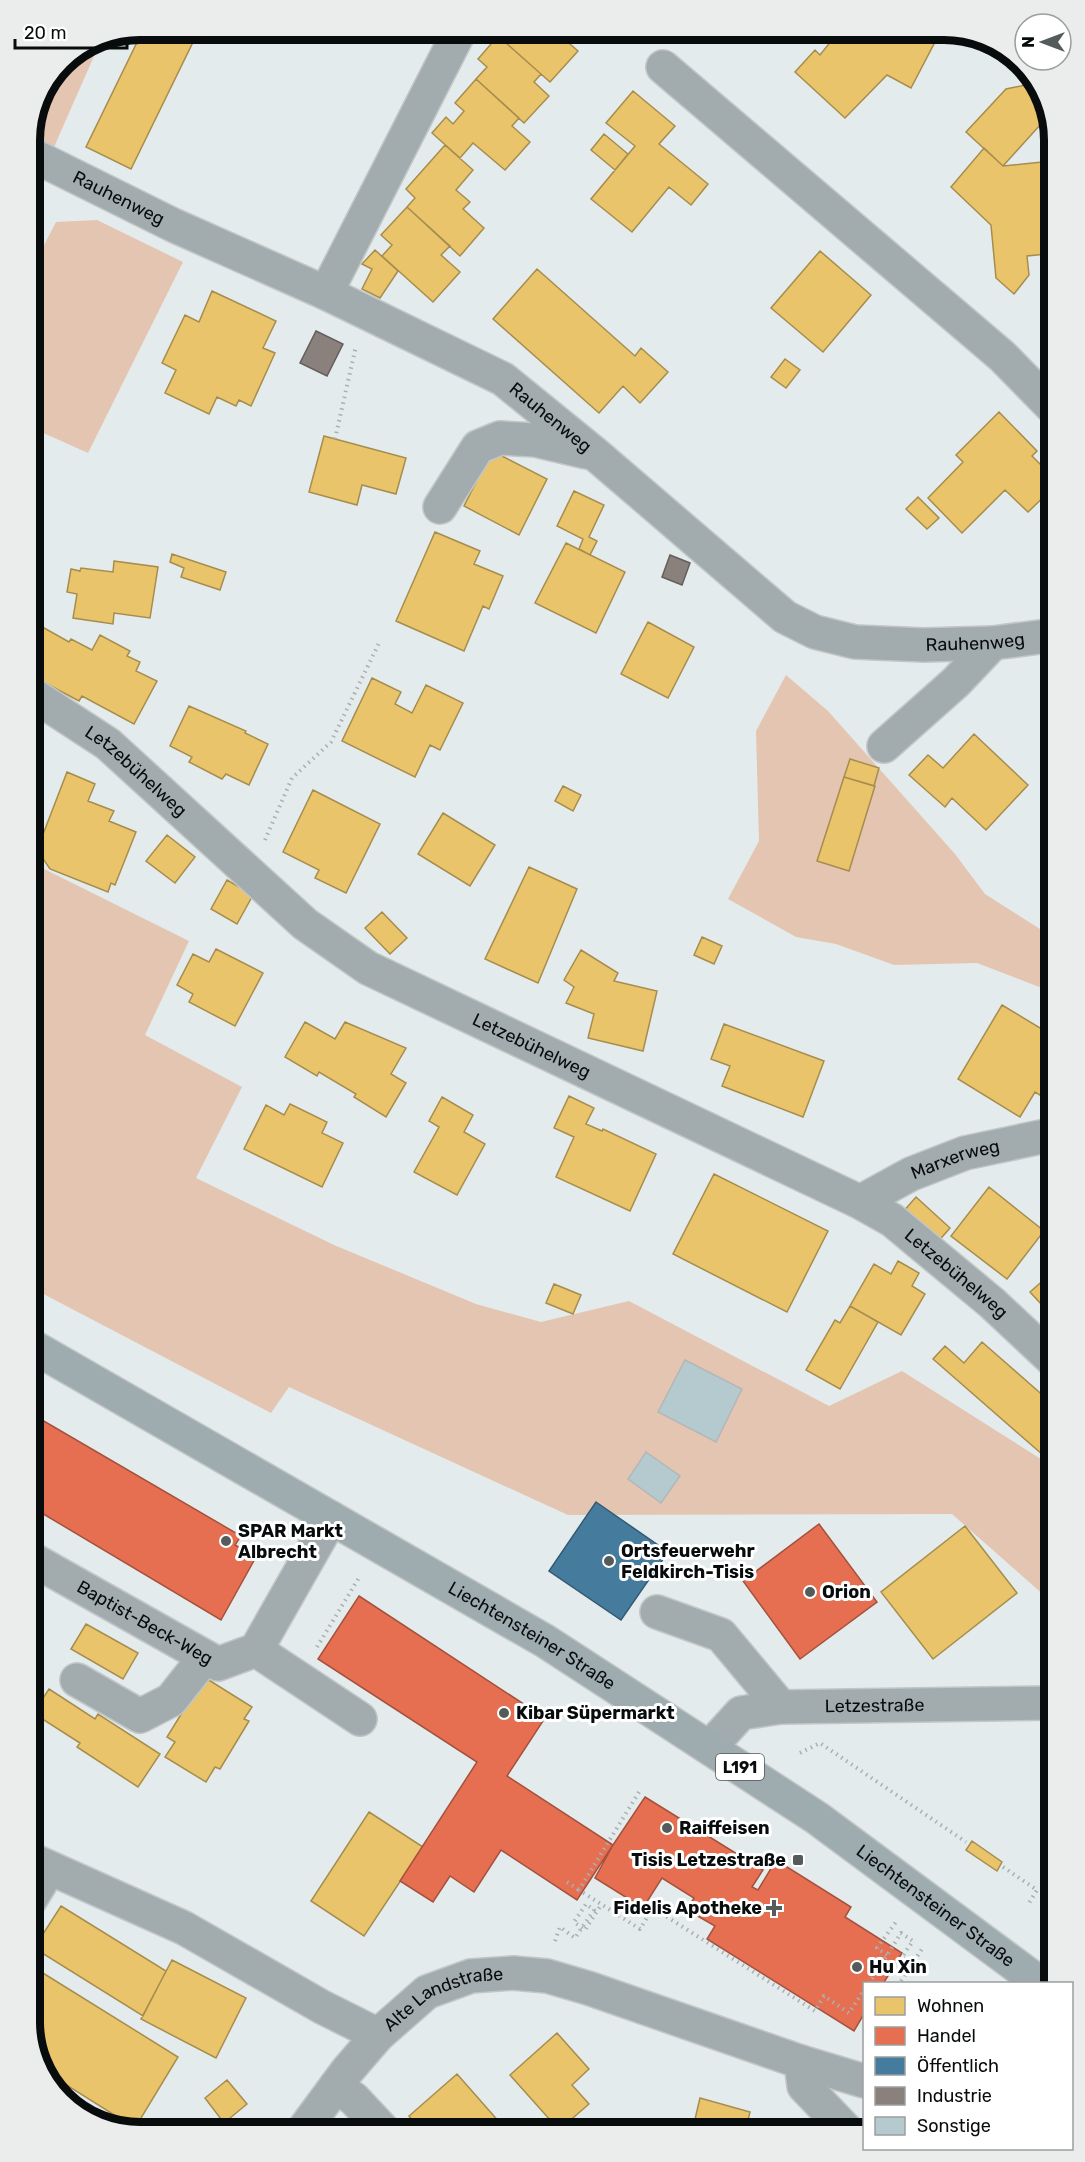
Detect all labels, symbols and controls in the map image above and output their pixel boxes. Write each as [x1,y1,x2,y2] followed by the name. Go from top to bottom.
[15,12,128,50] scale bar
[1013,12,1073,72] north arrow
[24,22,66,44] text: 20 m
[1019,36,1038,48] text: N
[69,166,168,230] street label: Rauhenweg
[505,378,596,457] street label: Rauhenweg
[925,628,1026,656] street label: Rauhenweg
[81,721,191,822] street label: Letzebühelweg
[469,1008,594,1083] street label: Letzebühelweg
[908,1135,1002,1184] street label: Marxerweg
[900,1224,1012,1323] street label: Letzebühelweg
[238,1520,343,1563] place label: SPAR Markt Albrecht
[219,1534,233,1548] marker: SPAR Markt Albrecht
[621,1540,755,1583] place label: Ortsfeuerwehr Feldkirch-Tisis
[602,1554,616,1568] marker: Ortsfeuerwehr Feldkirch-Tisis
[73,1576,217,1670] street label: Baptist-Beck-Weg
[444,1577,620,1695] street label: Liechtensteiner Straße
[822,1581,871,1603] place label: Orion
[803,1585,817,1599] marker: Orion
[825,1694,925,1717] street label: Letzestraße
[516,1702,675,1724] place label: Kibar Süpermarkt
[497,1706,511,1720] marker: Kibar Süpermarkt
[716,1754,764,1780] road number: L191
[679,1817,770,1839] place label: Raiffeisen
[660,1821,674,1835] marker: Raiffeisen
[852,1840,1019,1972] street label: Liechtensteiner Straße
[631,1849,786,1871] place label: Tisis Letzestraße
[791,1853,805,1867] marker: Tisis Letzestraße
[613,1897,762,1919] place label: Fidelis Apotheke
[767,1901,781,1915] marker: Fidelis Apotheke
[869,1956,927,1978] place label: Hu Xin
[850,1960,864,1974] marker: Hu Xin
[379,1963,504,2036] street label: Alte Landstraße
[863,1982,1073,2150] legend
[917,1995,984,2017] text: Wohnen
[917,2025,976,2047] text: Handel
[917,2055,999,2077] text: Öffentlich
[917,2085,992,2107] text: Industrie
[917,2115,991,2137] text: Sonstige

